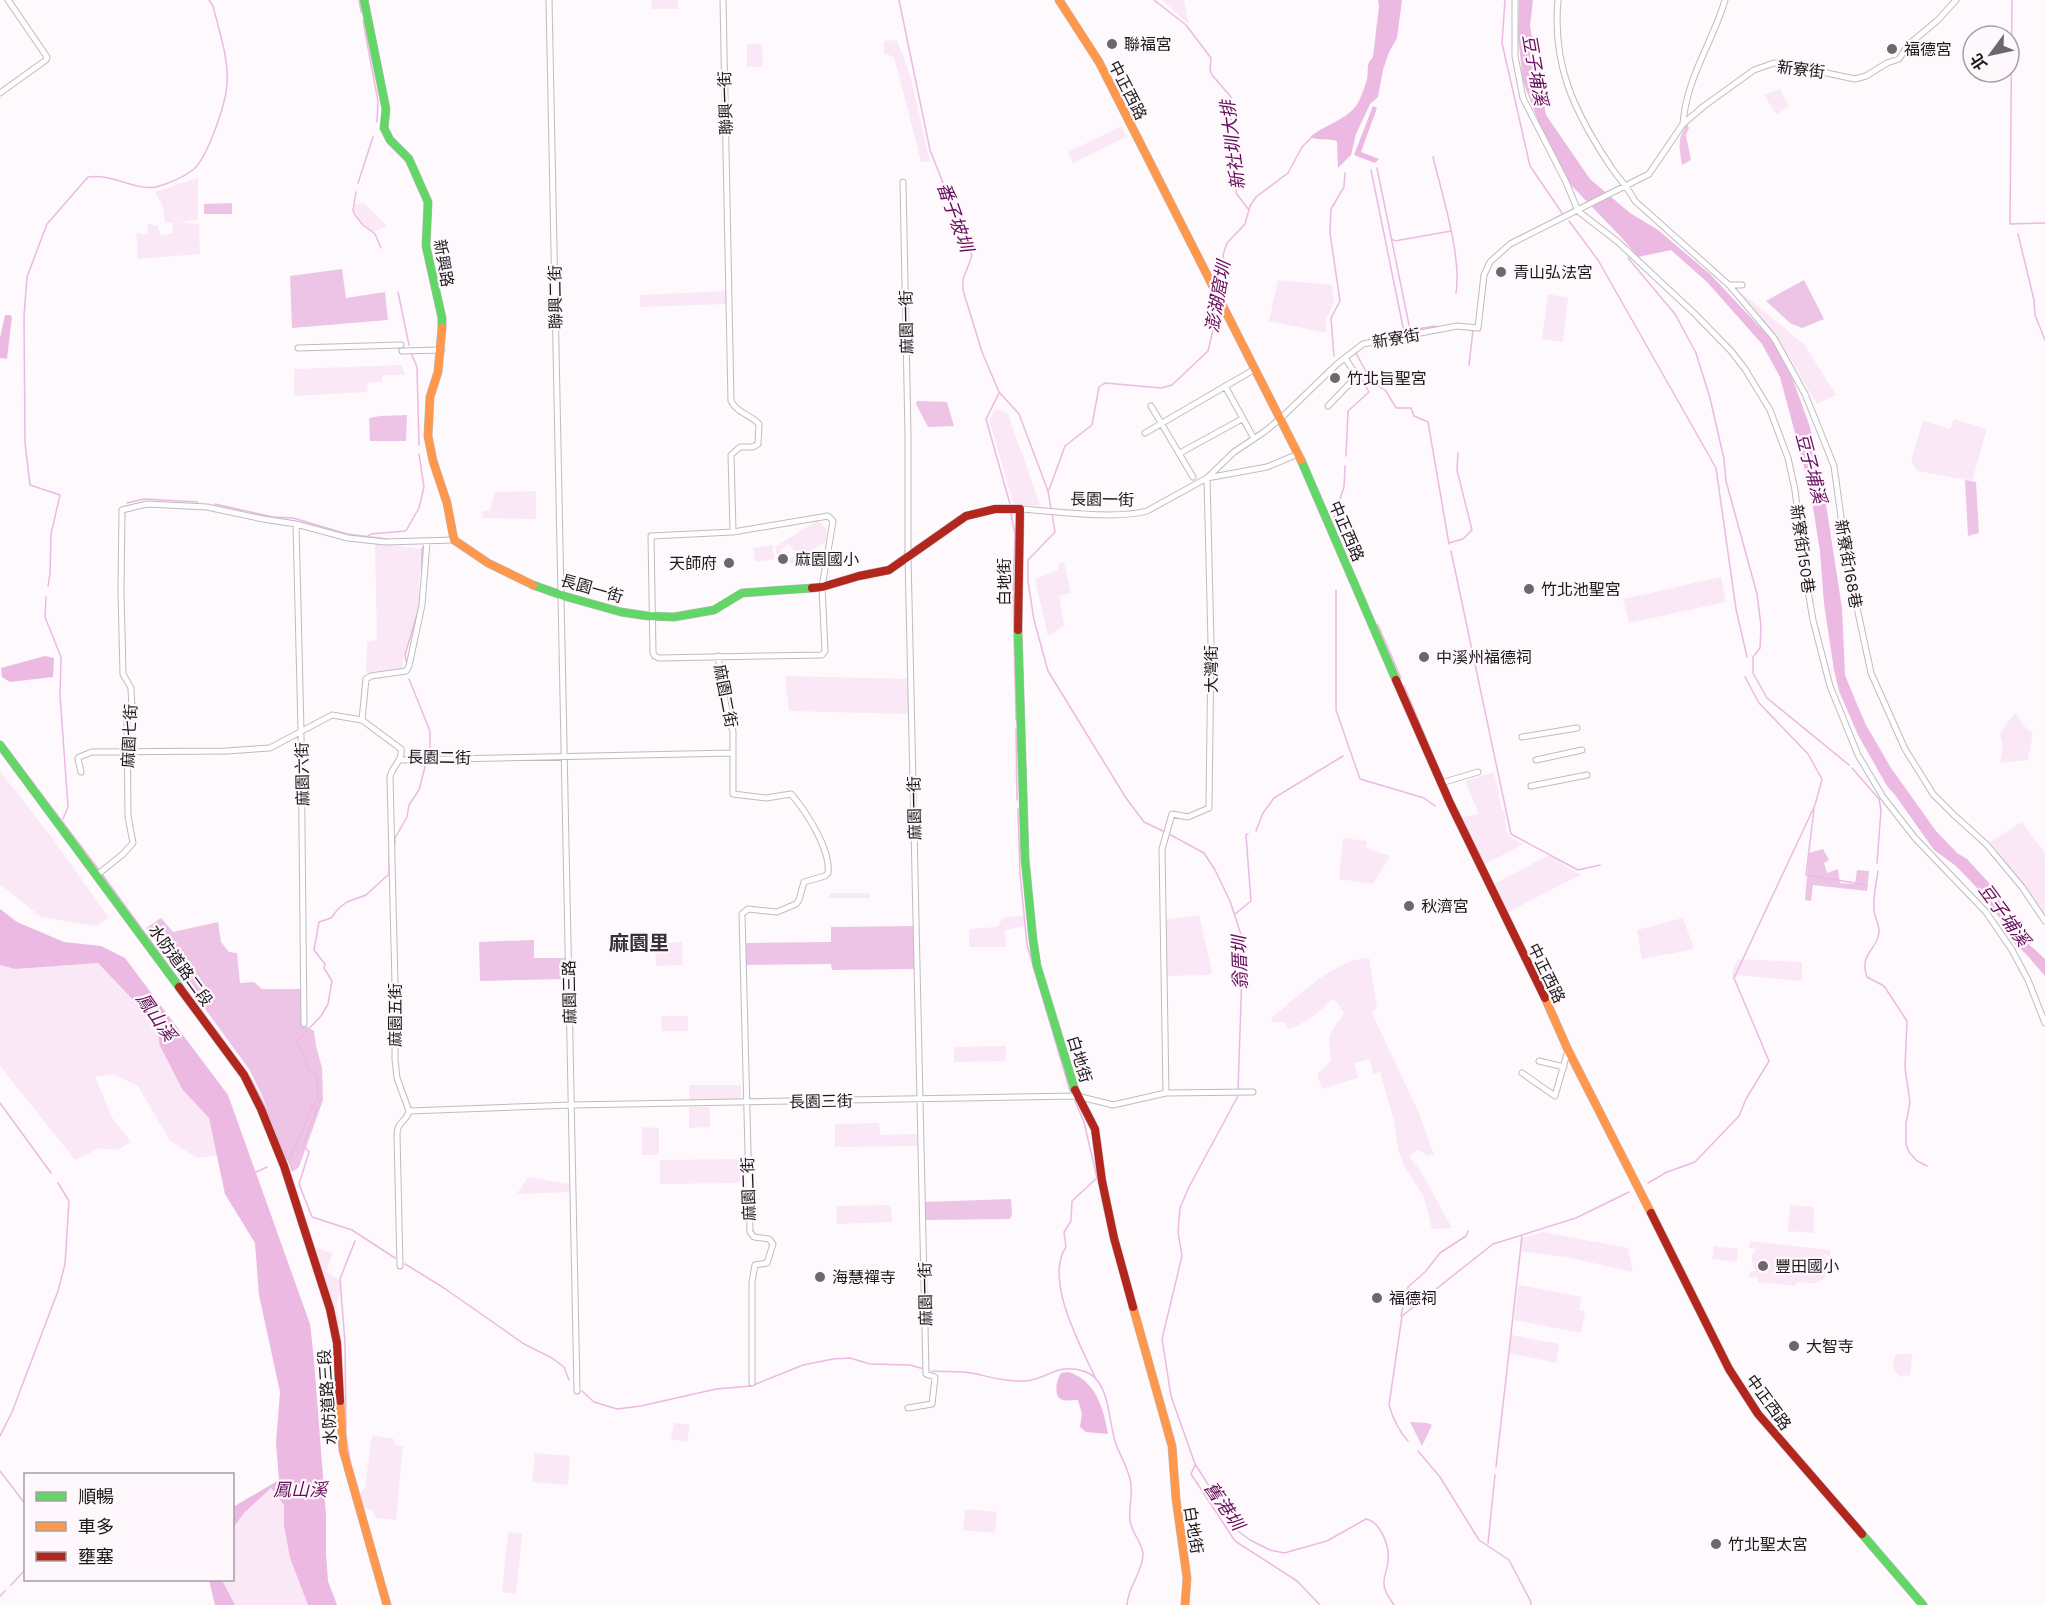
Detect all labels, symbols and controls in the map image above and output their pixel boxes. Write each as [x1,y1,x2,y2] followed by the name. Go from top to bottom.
[1961,24,2021,84] north arrow
[1519,33,1553,110] water label: 豆子埔溪
[1124,35,1172,54] place label: 聯福宮
[1105,37,1119,51] marker: 聯福宮
[1904,40,1952,59] place label: 福德宮
[1885,42,1899,56] marker: 福德宮
[1967,50,1991,74] text: 北
[1105,57,1151,123] street label: 中正西路
[1776,57,1826,82] street label: 新寮街
[715,71,736,135] street label: 聯興一街
[1216,97,1248,191] water label: 新社圳大排
[933,179,979,257] water label: 番子坡圳
[430,238,457,288] street label: 新興路
[1201,257,1235,334] water label: 澎湖窟圳
[1513,263,1593,282] place label: 青山弘法宮
[545,265,566,329] street label: 聯興二街
[1494,265,1508,279] marker: 青山弘法宮
[896,290,917,354] street label: 麻園一街
[1371,325,1421,352] street label: 新寮街
[1347,369,1427,388] place label: 竹北旨聖宮
[1328,371,1342,385] marker: 竹北旨聖宮
[1792,430,1832,508] water label: 豆子埔溪
[1070,489,1134,510] street label: 長園一街
[1325,498,1368,564] street label: 中正西路
[1787,503,1818,595] street label: 新寮街150巷
[1831,518,1866,610] street label: 新寮街168巷
[795,550,859,569] place label: 麻園國小
[776,552,790,566] marker: 麻園國小
[669,554,717,573] place label: 天師府
[722,556,736,570] marker: 天師府
[995,558,1014,606] street label: 白地街
[558,571,625,606] street label: 長園一街
[1541,580,1621,599] place label: 竹北池聖宮
[1522,582,1536,596] marker: 竹北池聖宮
[1202,645,1221,693] street label: 大灣街
[1436,648,1532,667] place label: 中溪州福德祠
[1417,650,1431,664] marker: 中溪州福德祠
[710,663,741,729] street label: 麻園二街
[118,704,141,768] street label: 麻園七街
[292,742,313,806] street label: 麻園六街
[407,747,471,768] street label: 長園二街
[904,776,925,840] street label: 麻園一街
[1975,879,2036,952] water label: 豆子埔溪
[1421,897,1469,916] place label: 秋濟宮
[1402,899,1416,913] marker: 秋濟宮
[145,921,216,1010] street label: 水防道路二段
[609,931,669,955] district label: 麻園里
[1228,933,1251,990] water label: 翁厝圳
[1524,940,1569,1006] street label: 中正西路
[559,960,580,1024] street label: 麻園三路
[386,983,405,1047] street label: 麻園五街
[132,989,182,1047] water label: 鳳山溪
[1063,1033,1096,1085] street label: 白地街
[789,1091,853,1112] street label: 長園三街
[738,1157,759,1221] street label: 麻園二街
[1775,1257,1839,1276] place label: 豐田國小
[1756,1259,1770,1273] marker: 豐田國小
[915,1262,936,1326] street label: 麻園一街
[832,1268,896,1287] place label: 海慧禪寺
[813,1270,827,1284] marker: 海慧禪寺
[1389,1289,1437,1308] place label: 福德祠
[1370,1291,1384,1305] marker: 福德祠
[1806,1337,1854,1356] place label: 大智寺
[1787,1339,1801,1353] marker: 大智寺
[315,1348,340,1446] street label: 水防道路三段
[1742,1371,1795,1434] street label: 中正西路
[24,1473,234,1581] legend
[1200,1478,1250,1536] water label: 舊港圳
[273,1479,330,1500] water label: 鳳山溪
[78,1486,114,1507] text: 順暢
[1180,1505,1207,1555] street label: 白地街
[78,1516,114,1537] text: 車多
[1728,1535,1808,1554] place label: 竹北聖太宮
[1709,1537,1723,1551] marker: 竹北聖太宮
[78,1546,114,1567] text: 壅塞

